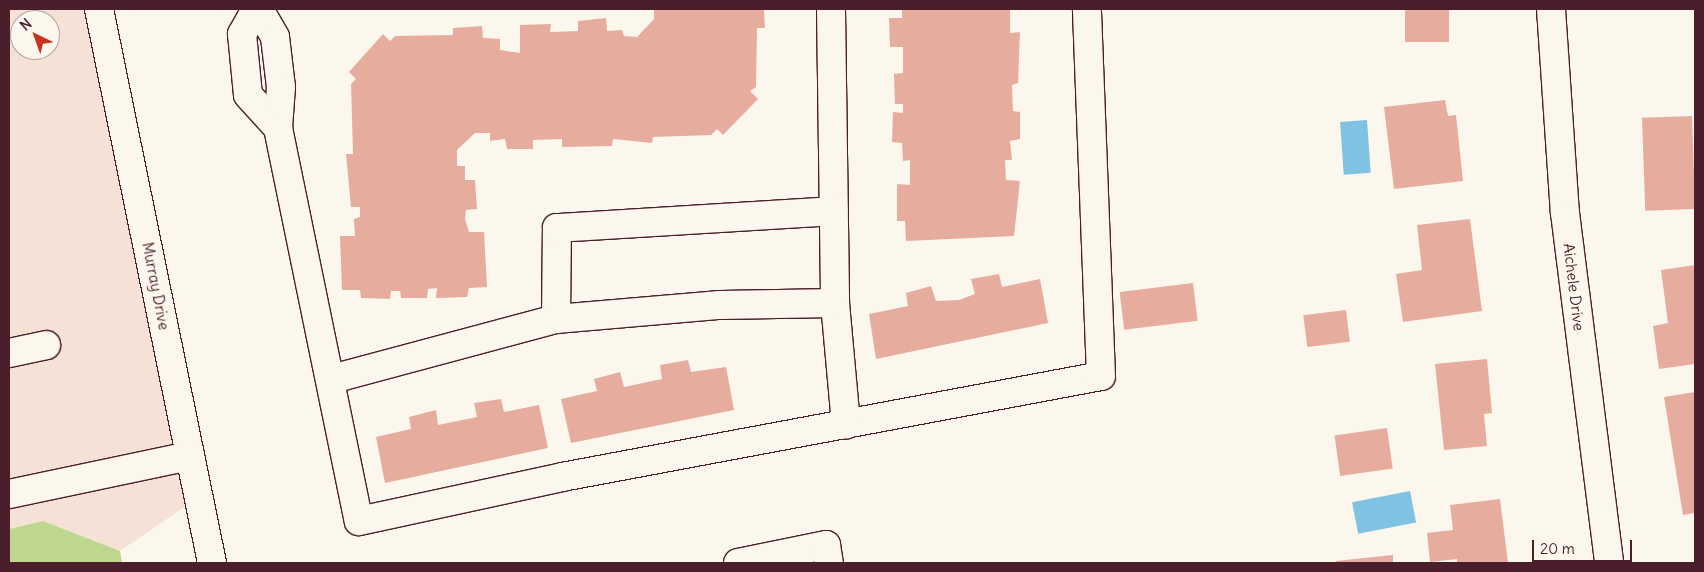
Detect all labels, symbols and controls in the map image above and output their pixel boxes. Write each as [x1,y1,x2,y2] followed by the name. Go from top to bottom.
[10,10,60,60] north arrow
[16,15,35,35] text: N
[139,241,173,331] street label: Murray Drive
[1560,242,1588,332] street label: Aichele Drive
[1534,530,1634,562] scale bar
[1540,539,1575,558] text: 20 m

